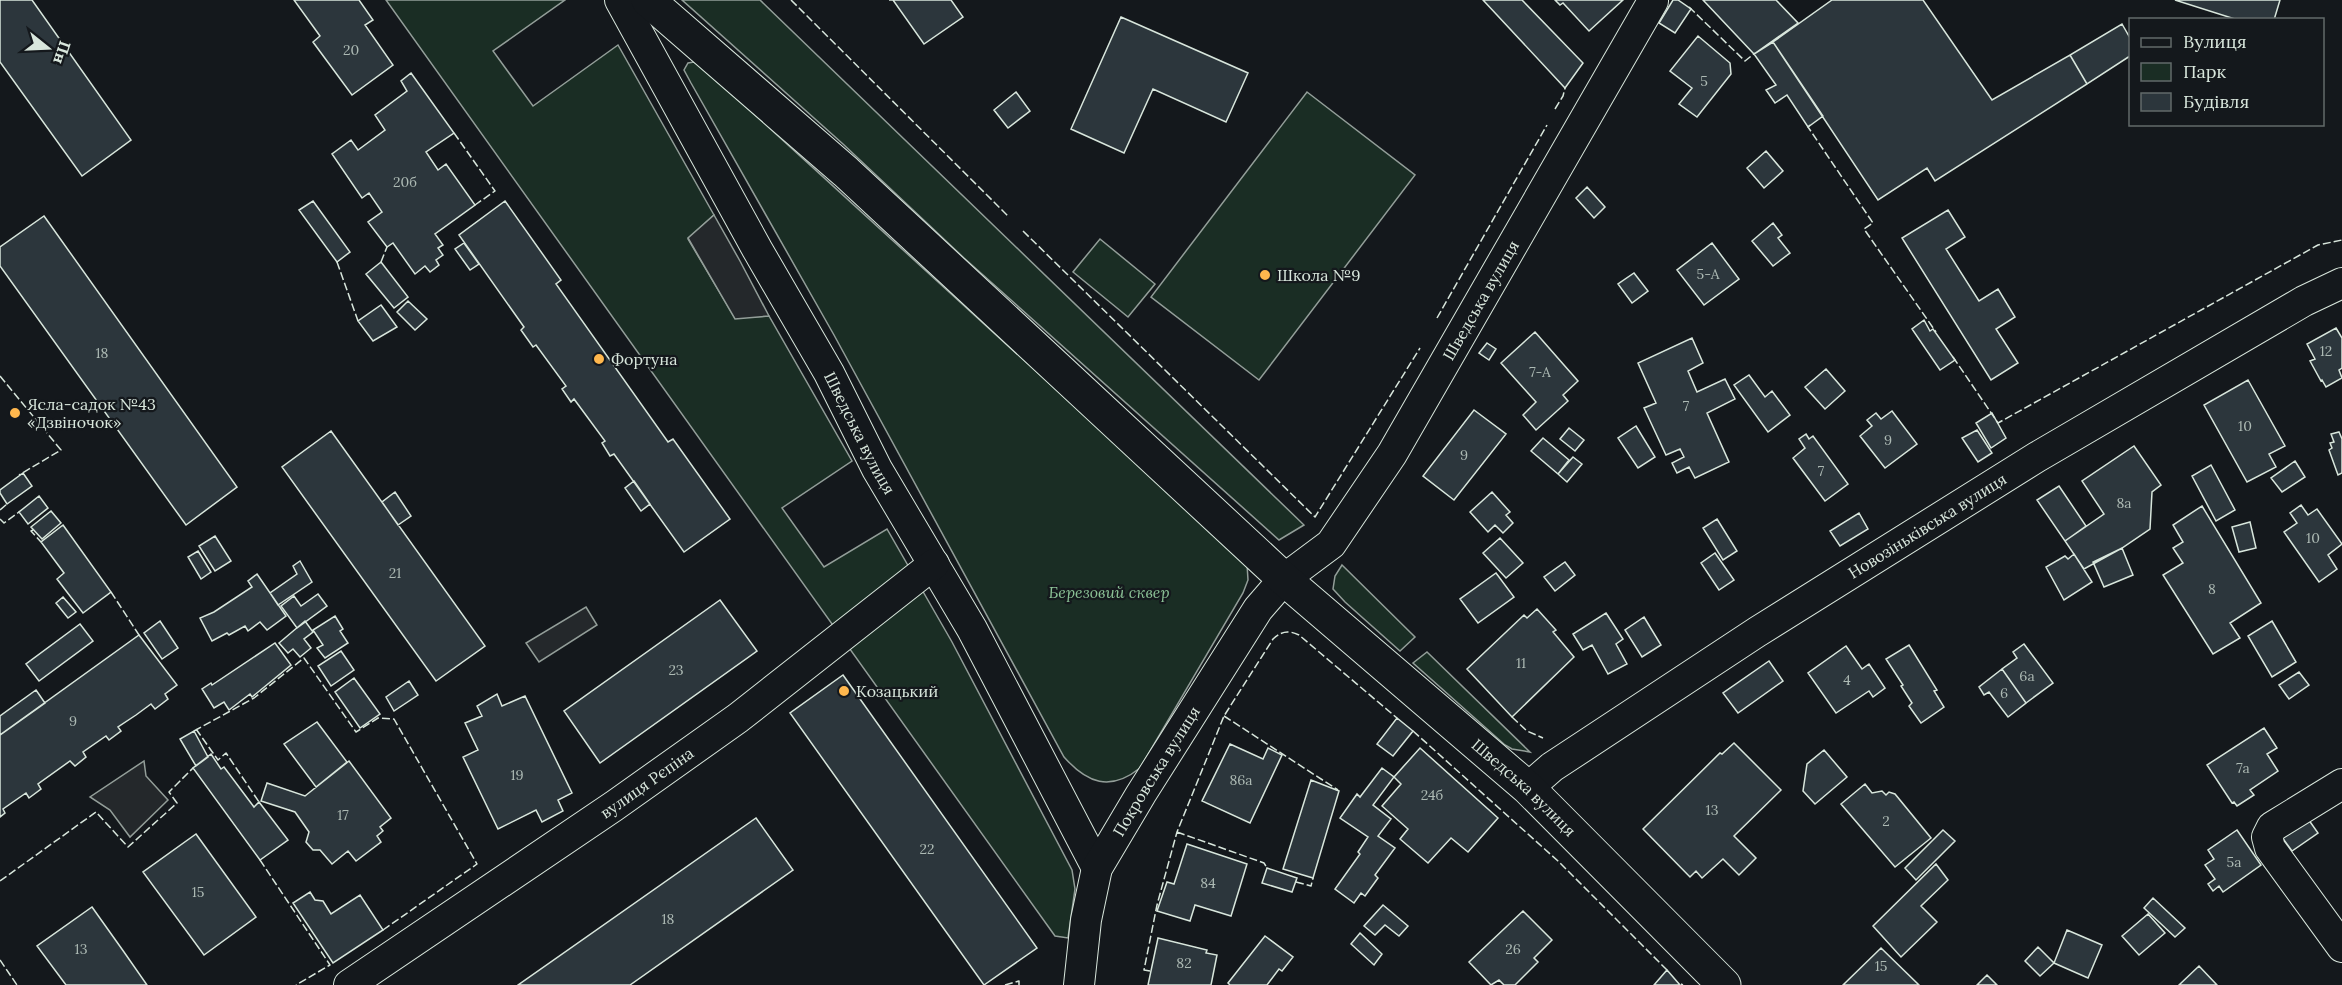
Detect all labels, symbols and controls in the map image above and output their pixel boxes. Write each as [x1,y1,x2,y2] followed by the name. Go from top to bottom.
[18,18,78,78] north arrow
[2129,18,2324,126] legend
[2183,30,2246,53] text: Вулиця
[49,39,75,67] text: Пн
[343,41,359,59] house number: 20
[2183,60,2227,83] text: Парк
[1700,72,1708,90] house number: 5
[2183,90,2249,113] text: Будівля
[393,173,417,191] house number: 20б
[1438,237,1523,364] street label: Шведська вулиця
[1277,265,1361,285] place label: Школа №9
[1697,265,1720,283] house number: 5-А
[1258,268,1272,282] marker: Школа №9
[2320,342,2332,360] house number: 12
[96,344,109,362] house number: 18
[611,349,678,369] place label: Фортуна
[592,352,606,366] marker: Фортуна
[1529,363,1551,381] house number: 7-А
[820,368,900,498] street label: Шведська вулиця
[27,394,156,432] place label: Ясла-садок №43 «Дзвіночок»
[1683,397,1690,415] house number: 7
[8,406,22,420] marker: Ясла-садок №43 «Дзвіночок»
[2238,417,2252,435] house number: 10
[1884,431,1892,449] house number: 9
[1460,446,1468,464] house number: 9
[1818,462,1825,480] house number: 7
[1844,469,2010,583] street label: Новозіньківська вулиця
[2116,494,2132,512] house number: 8а
[2306,529,2320,547] house number: 10
[389,564,401,582] house number: 21
[2208,580,2216,598] house number: 8
[1048,582,1170,602] park label: Березовий сквер
[1516,654,1526,672] house number: 11
[668,661,684,679] house number: 23
[2019,667,2035,685] house number: 6а
[1843,671,1851,689] house number: 4
[856,681,938,701] place label: Козацький
[837,684,851,698] marker: Козацький
[2000,684,2008,702] house number: 6
[1108,702,1204,840] street label: Покровська вулиця
[69,712,77,730] house number: 9
[1468,734,1580,840] street label: Шведська вулиця
[596,743,697,823] street label: вулиця Рєпіна
[2236,759,2250,777] house number: 7а
[510,766,524,784] house number: 19
[1229,771,1253,789] house number: 86а
[1421,786,1444,804] house number: 24б
[1706,801,1719,819] house number: 13
[337,806,349,824] house number: 17
[1882,812,1890,830] house number: 2
[919,840,935,858] house number: 22
[2227,853,2241,871] house number: 5а
[1200,874,1216,892] house number: 84
[192,883,204,901] house number: 15
[662,910,675,928] house number: 18
[75,940,88,958] house number: 13
[1505,940,1521,958] house number: 26
[1176,954,1192,972] house number: 82
[1875,957,1887,975] house number: 15

